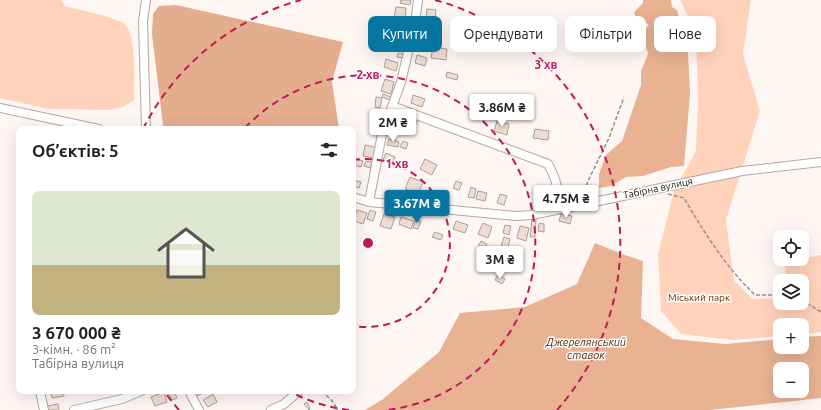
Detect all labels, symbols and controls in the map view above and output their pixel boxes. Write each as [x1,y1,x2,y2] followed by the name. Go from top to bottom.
[368,16,442,52] chip: Купити
[450,16,557,52] chip: Орендувати
[565,16,646,52] chip: Фільтри
[654,16,716,52] chip: Нове
[534,58,558,71] text: 3 хв
[356,68,380,81] text: 2 хв
[465,94,539,128] pin: 3.86M ₴
[478,100,526,114] text: 3.86M ₴
[369,109,417,143] pin: 2M ₴
[378,115,408,129] text: 2M ₴
[318,139,340,161] icon: filters
[32,141,119,160] text: Об’єктів: 5
[385,157,409,170] text: 1 хв
[622,175,694,201] street label: Табірна вулиця
[529,185,603,219] pin: 4.75M ₴
[380,190,454,224] pin: 3.67M ₴
[542,191,590,205] text: 4.75M ₴
[393,196,441,210] text: 3.67M ₴
[150,217,222,289] icon: home
[773,230,809,398] map controls
[773,230,809,266] button: locate
[361,236,375,250] centre of rings
[476,246,524,280] pin: 3M ₴
[485,252,515,266] text: 3M ₴
[773,274,809,310] button: layers
[668,292,730,303] park label: Міський парк
[773,318,809,354] button: +
[32,323,121,342] text: 3 670 000 ₴
[545,336,626,361] water label: Джерелянський ставок
[32,342,116,356] text: 3-кімн. · 86 m²
[32,356,124,370] text: Табірна вулиця
[773,362,809,398] button: −

